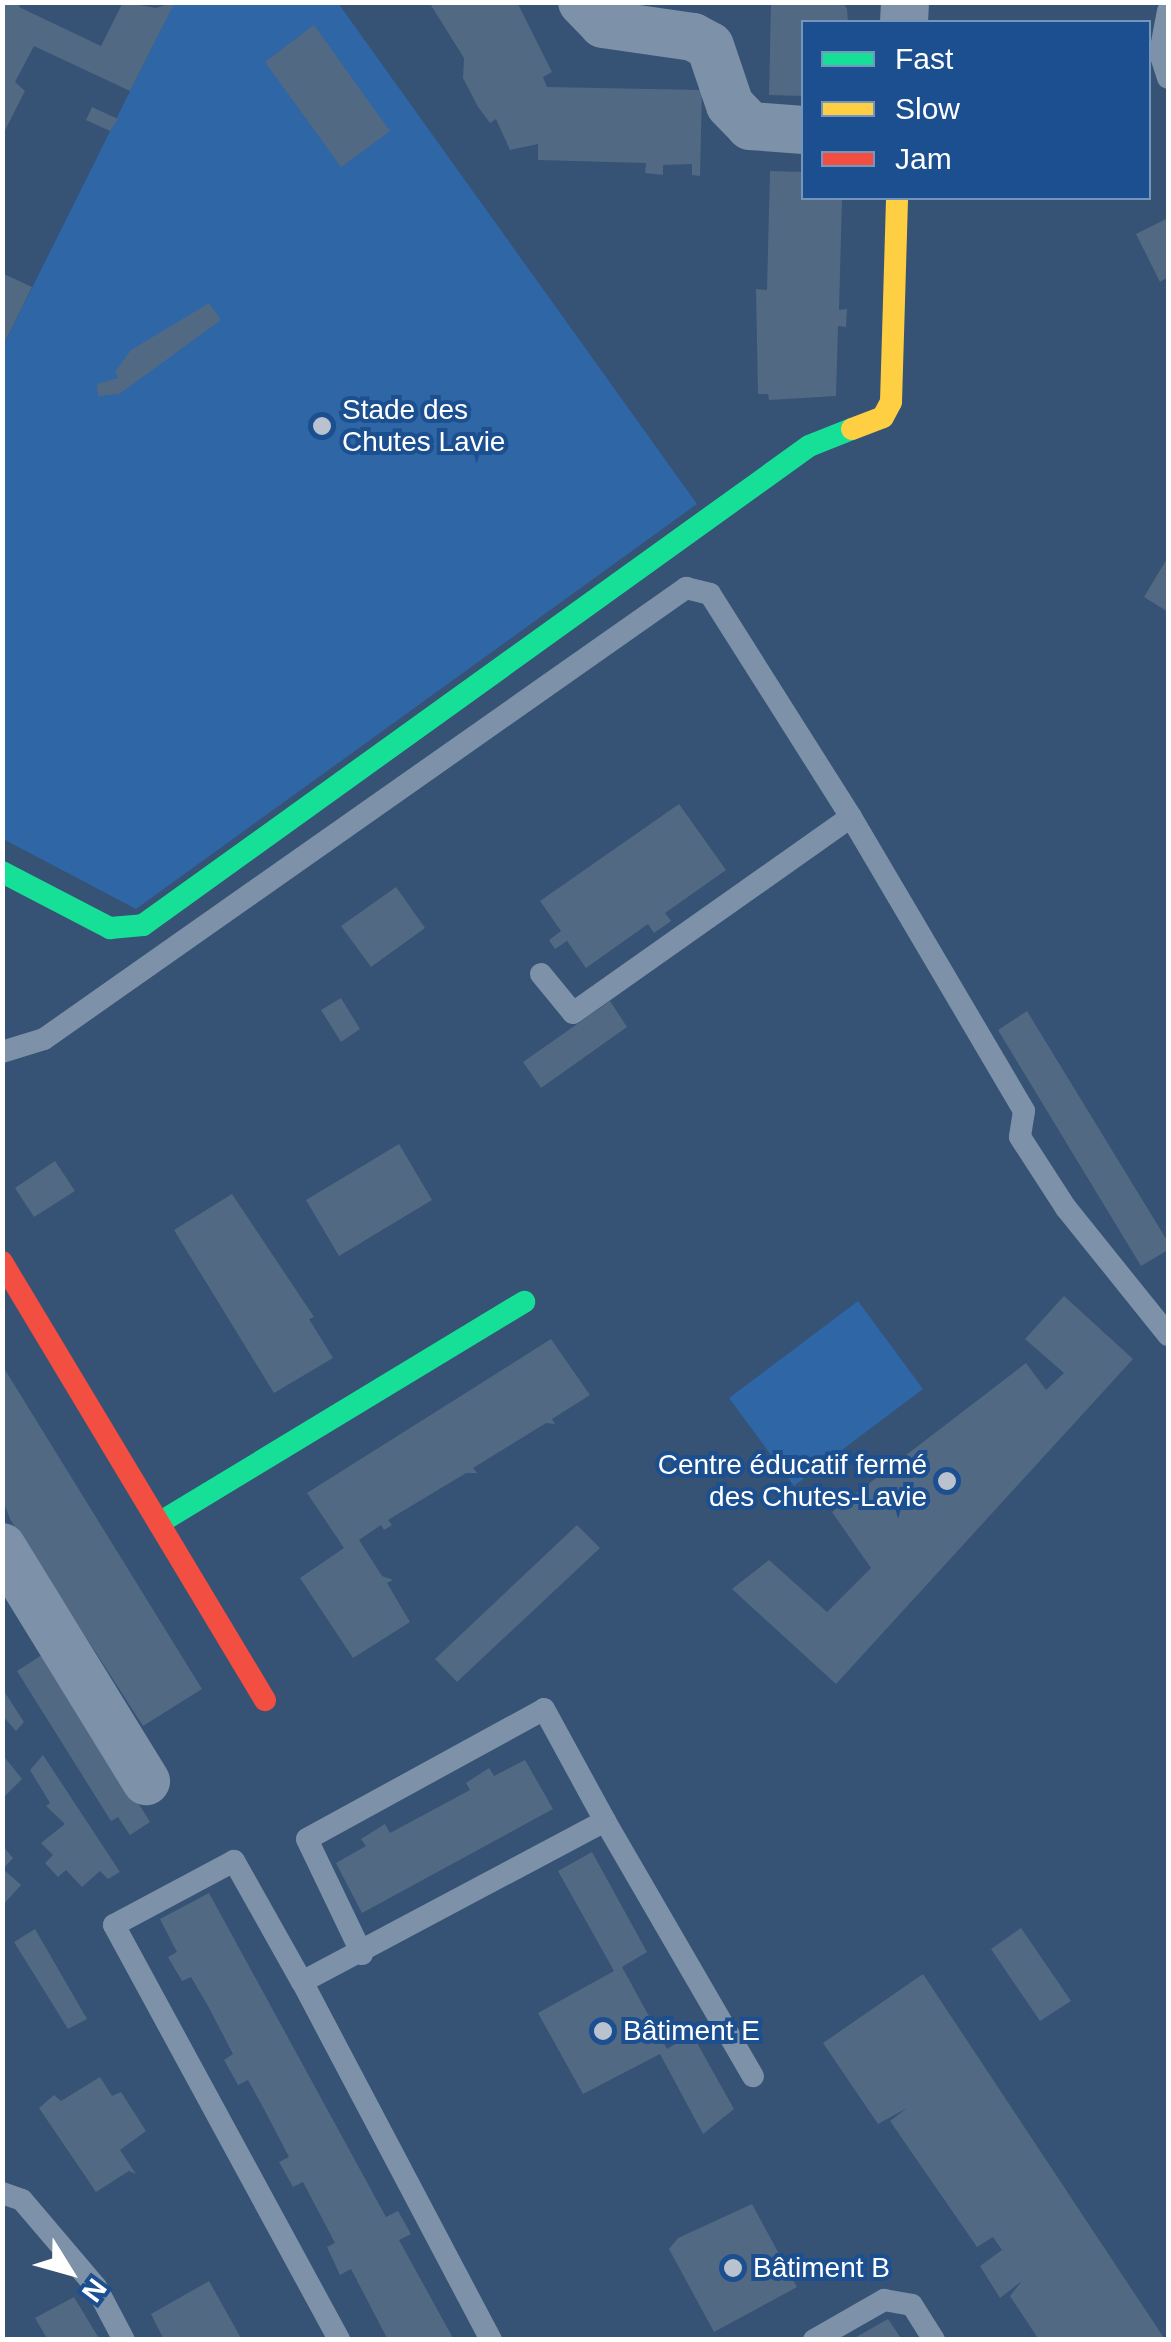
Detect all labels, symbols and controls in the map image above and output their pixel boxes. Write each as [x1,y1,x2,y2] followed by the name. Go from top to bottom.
[801,20,1151,200] legend
[895,42,953,75] text: Fast
[895,92,960,125] text: Slow
[895,142,952,175] text: Jam
[342,393,505,459] place label: Stade des Chutes Lavie
[311,415,333,437] marker: Stade des Chutes Lavie
[658,1448,927,1514] place label: Centre éducatif fermé des Chutes-Lavie
[936,1470,958,1492] marker: Centre éducatif fermé des Chutes-Lavie
[623,2014,760,2048] place label: Bâtiment E
[592,2020,614,2042] marker: Bâtiment E
[20,2222,120,2322] north arrow
[753,2251,890,2285] place label: Bâtiment B
[722,2257,744,2279] marker: Bâtiment B
[76,2273,113,2308] text: N

